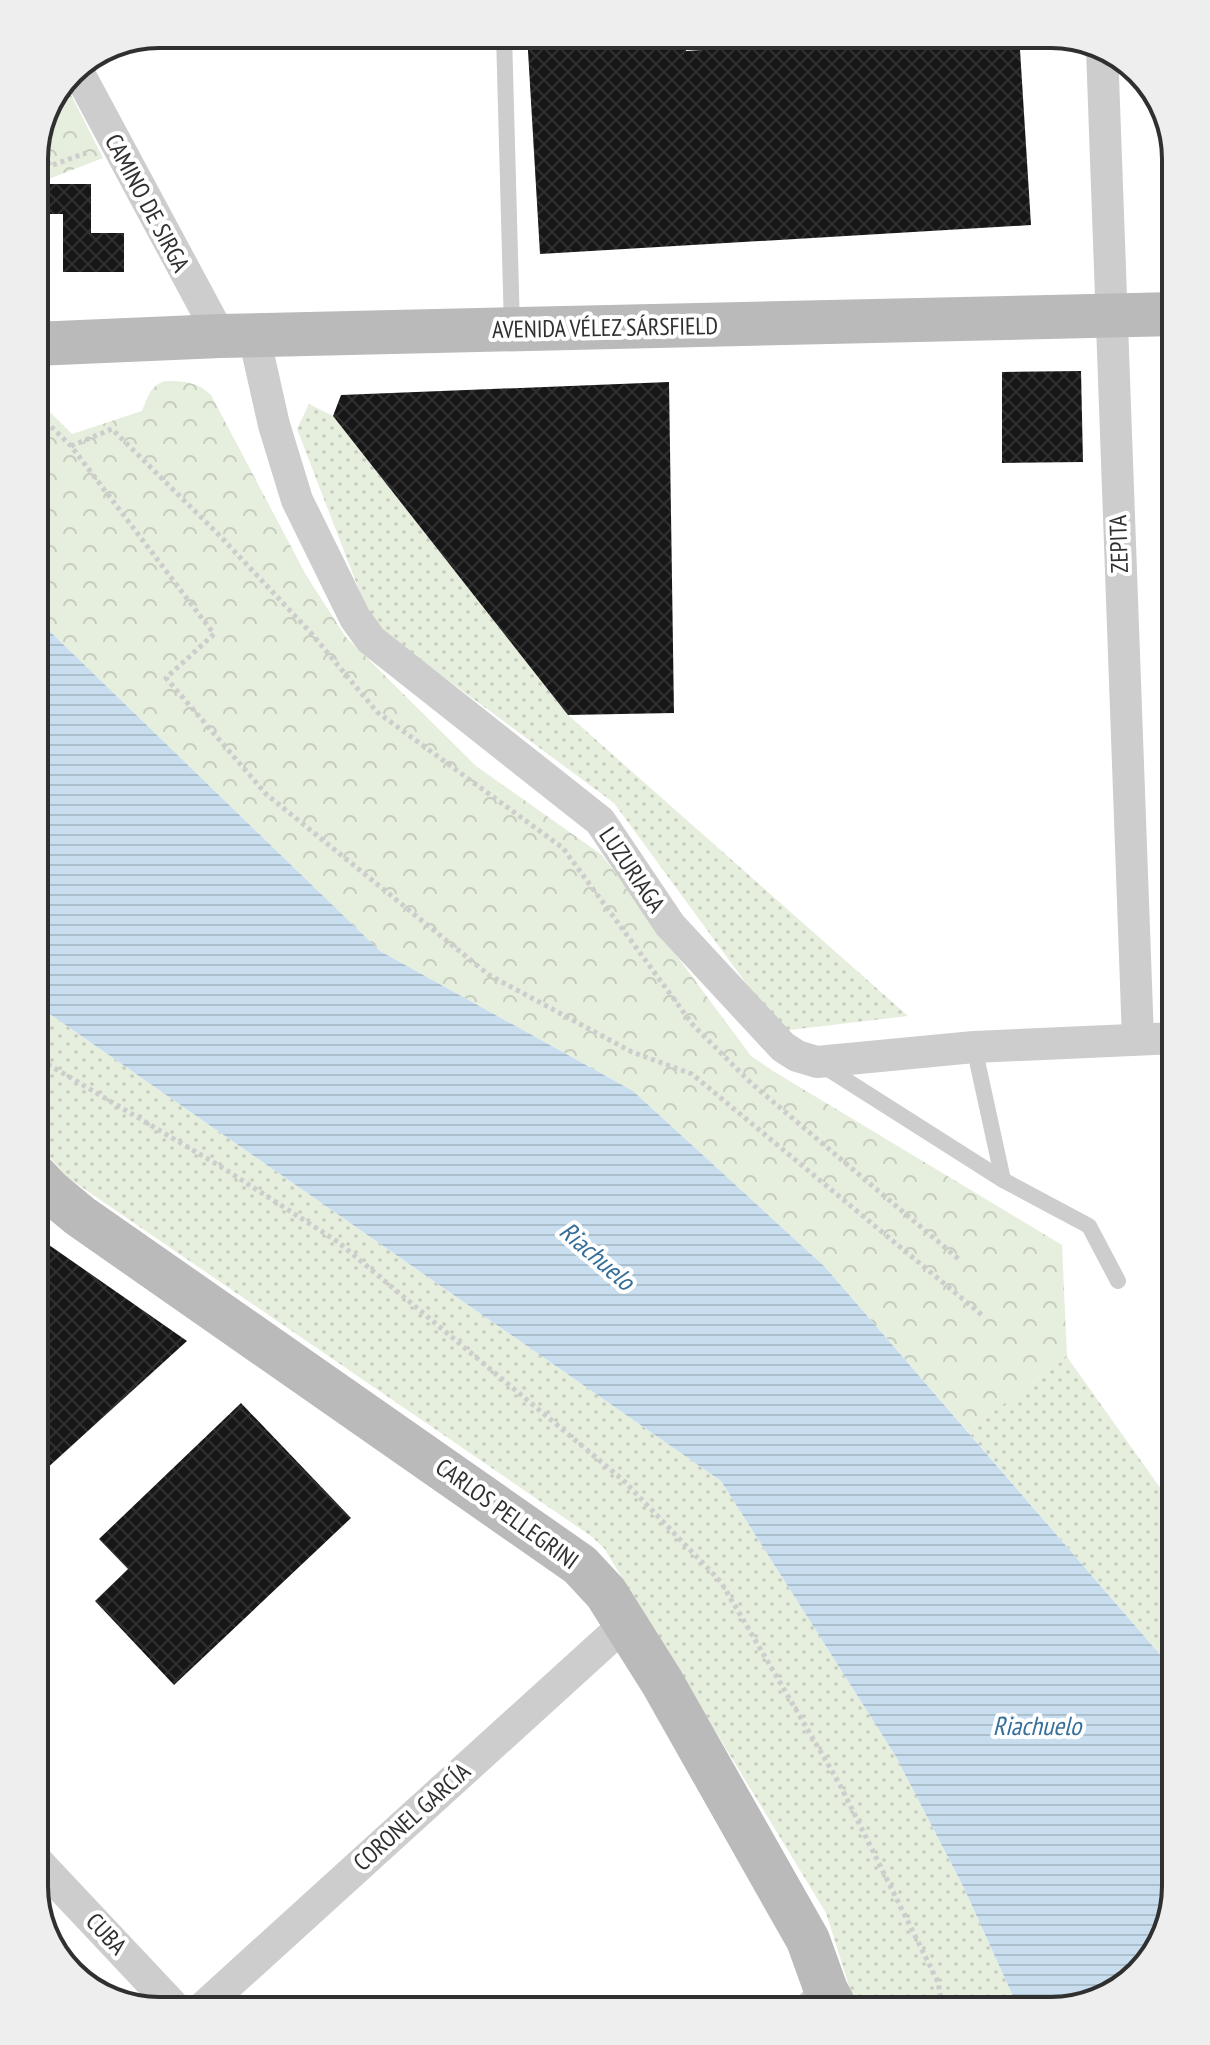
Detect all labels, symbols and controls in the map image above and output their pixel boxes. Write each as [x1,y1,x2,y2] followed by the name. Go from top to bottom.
[98,129,197,278] street label: CAMINO DE SIRGA
[492,310,718,345] street label: AVENIDA VÉLEZ SÁRSFIELD
[1102,514,1135,574] street label: ZEPITA
[593,821,673,919] street label: LUZURIAGA
[553,1214,643,1298] water label: Riachuelo
[430,1451,585,1576] street label: CARLOS PELLEGRINI
[993,1709,1083,1742] water label: Riachuelo
[347,1755,477,1877] street label: CORONEL GARCÍA
[79,1906,134,1962] street label: CUBA

